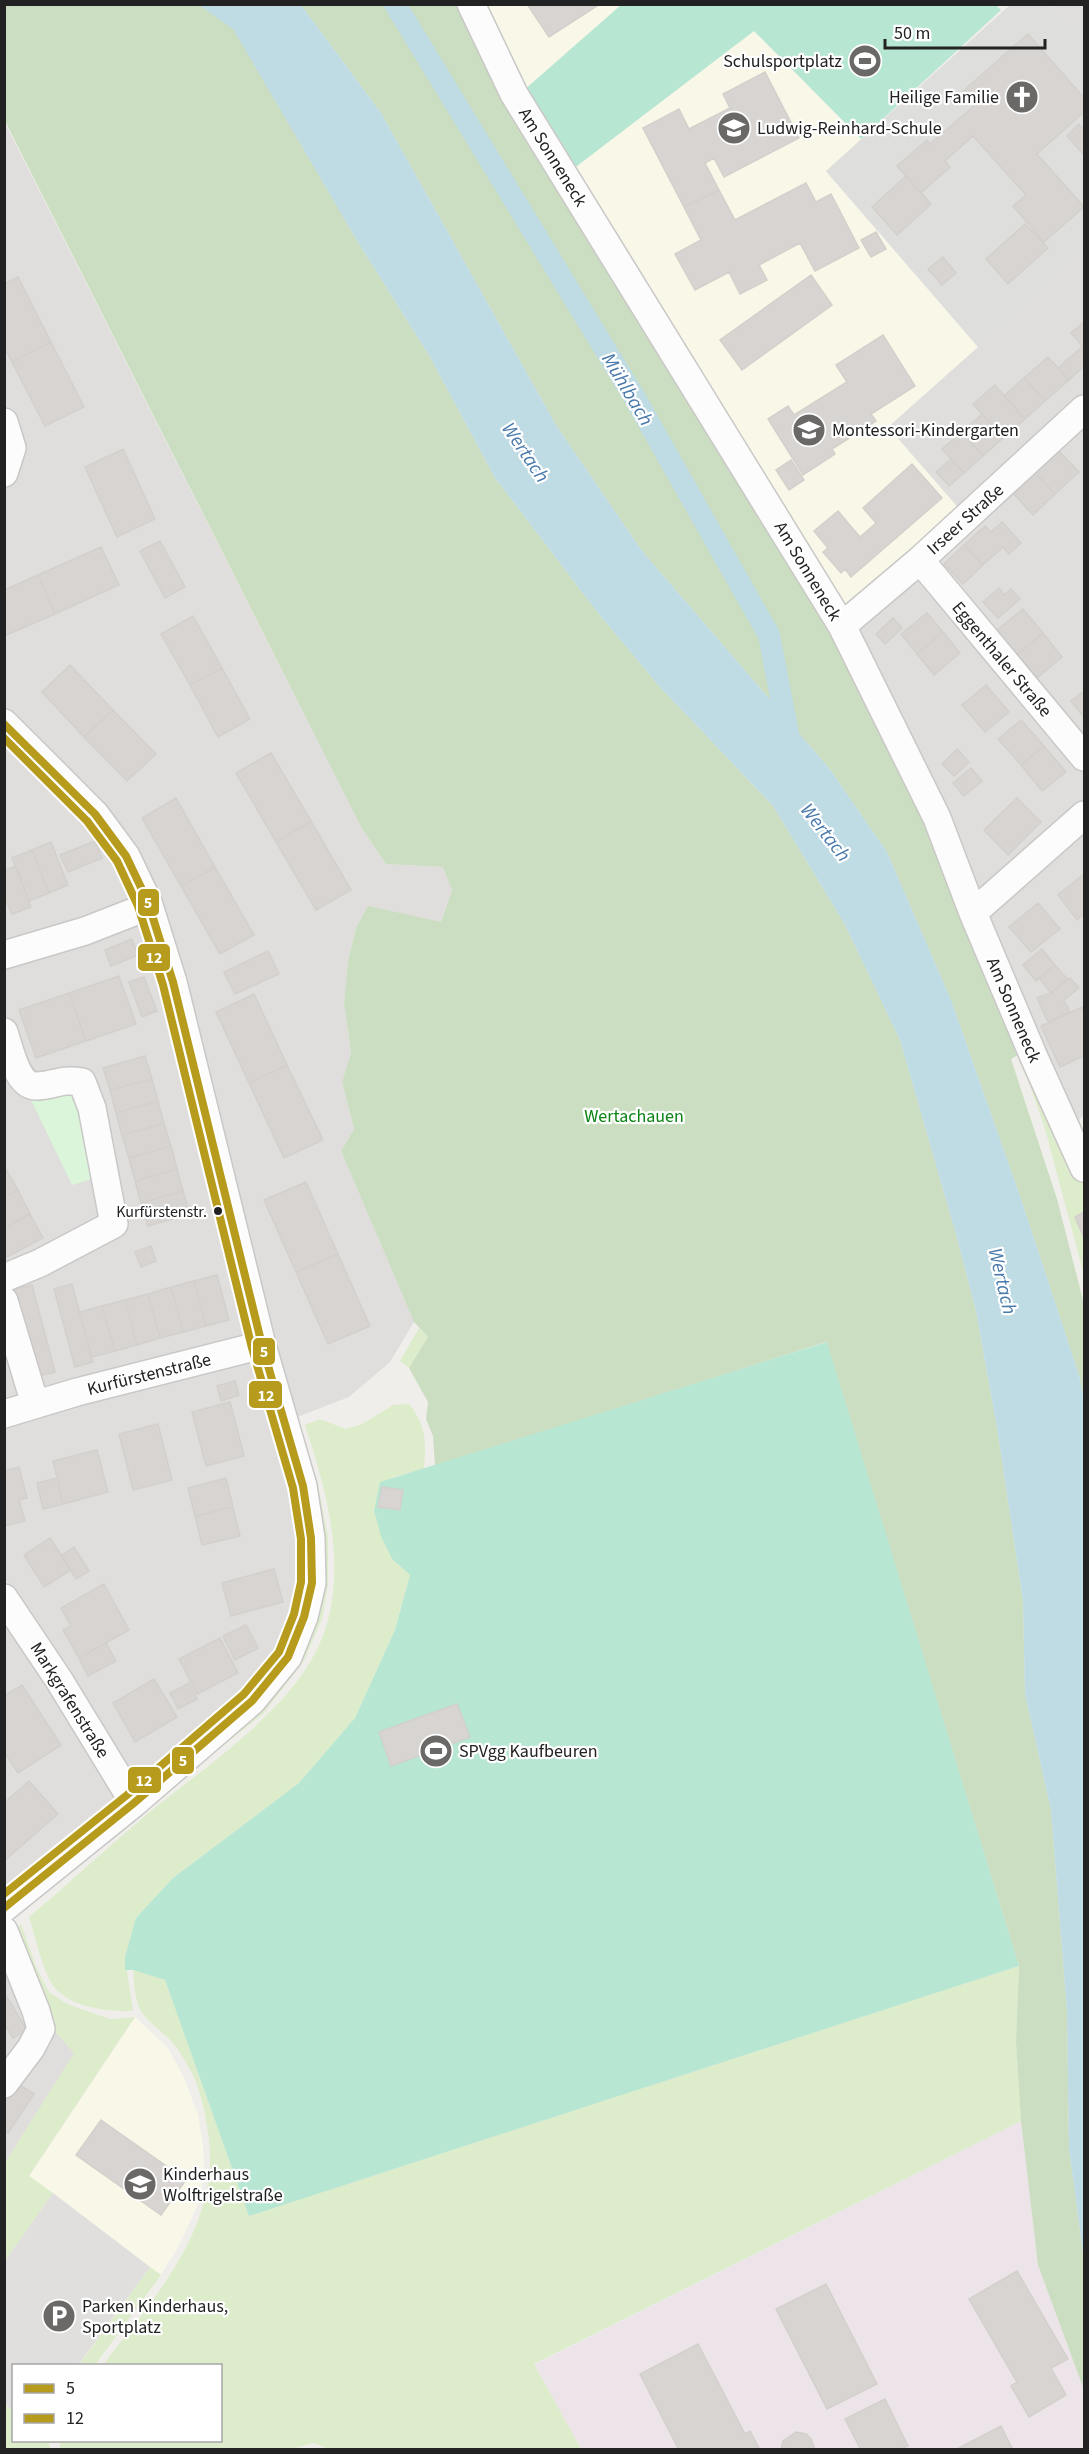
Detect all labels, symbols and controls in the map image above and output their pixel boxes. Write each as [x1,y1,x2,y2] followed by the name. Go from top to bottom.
[885,12,1046,50] scale bar
[894,21,930,46] text: 50 m
[847,43,883,79] sports icon: Schulsportplatz
[723,49,842,74] place label: Schulsportplatz
[1004,79,1040,115] church icon: Heilige Familie
[889,85,999,110] place label: Heilige Familie
[512,103,593,212] street label: Am Sonneneck
[716,110,752,146] school or university icon: Ludwig-Reinhard-Schule
[757,116,942,141] place label: Ludwig-Reinhard-Schule
[594,348,660,431] water label: Mühlbach
[791,412,827,448] school or university icon: Montessori-Kindergarten
[495,417,556,488] water label: Wertach
[832,418,1019,443] place label: Montessori-Kindergarten
[921,478,1009,561] street label: Irseer Straße
[768,517,847,626] street label: Am Sonneneck
[946,596,1057,723] street label: Eggenthaler Straße
[793,797,857,868] water label: Wertach
[137,888,160,917] line badge: 5
[144,892,152,914] text: 5
[137,943,171,972] line badge: 12
[146,947,162,969] text: 12
[980,954,1047,1067] street label: Am Sonneneck
[584,1104,684,1129] park label: Wertachauen
[116,1201,207,1223] place label: Kurfürstenstr.
[212,1205,224,1217] marker: Kurfürstenstr.
[981,1245,1023,1317] water label: Wertach
[252,1337,276,1366] line badge: 5
[260,1341,268,1363] text: 5
[85,1347,214,1402] street label: Kurfürstenstraße
[248,1380,283,1409] line badge: 12
[258,1385,274,1407] text: 12
[24,1637,115,1763] street label: Markgrafenstraße
[418,1733,454,1769] sports icon: SPVgg Kaufbeuren
[459,1739,598,1764] place label: SPVgg Kaufbeuren
[171,1746,195,1775] line badge: 5
[179,1750,187,1772] text: 5
[127,1766,162,1794] line badge: 12
[136,1770,152,1792] text: 12
[163,2162,283,2208] place label: Kinderhaus Wolftrigelstraße
[122,2166,158,2202] school or university icon: Kinderhaus Wolftrigelstraße
[82,2294,228,2340] place label: Parken Kinderhaus, Sportplatz
[41,2298,77,2334] parking icon: Parken Kinderhaus, Sportplatz
[12,2364,222,2442] legend
[66,2376,75,2401] text: 5
[66,2406,84,2431] text: 12

